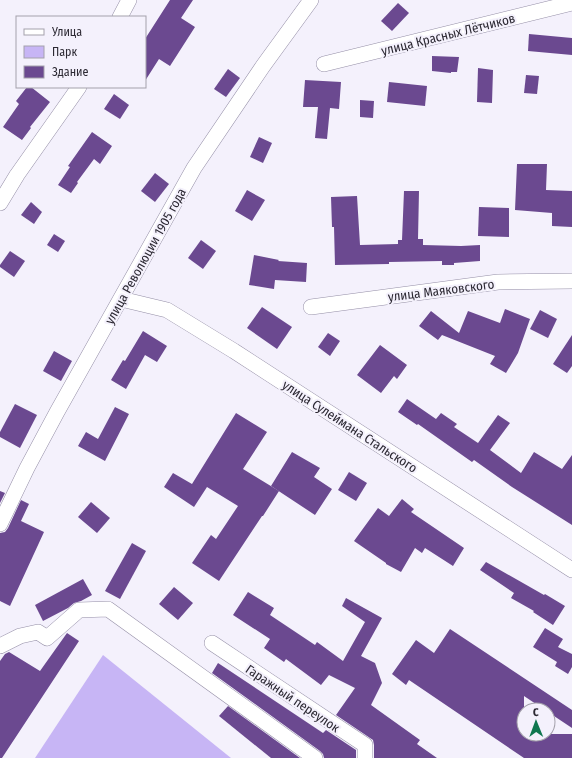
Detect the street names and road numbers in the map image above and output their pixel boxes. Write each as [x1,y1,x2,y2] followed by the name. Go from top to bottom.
[380,11,517,58] street label: улица Красных Лётчиков
[102,186,189,327] street label: улица Революции 1905 года
[387,277,495,304] street label: улица Маяковского
[280,377,420,476] street label: улица Сулеймана Стальского
[243,661,343,735] street label: Гаражный переулок

